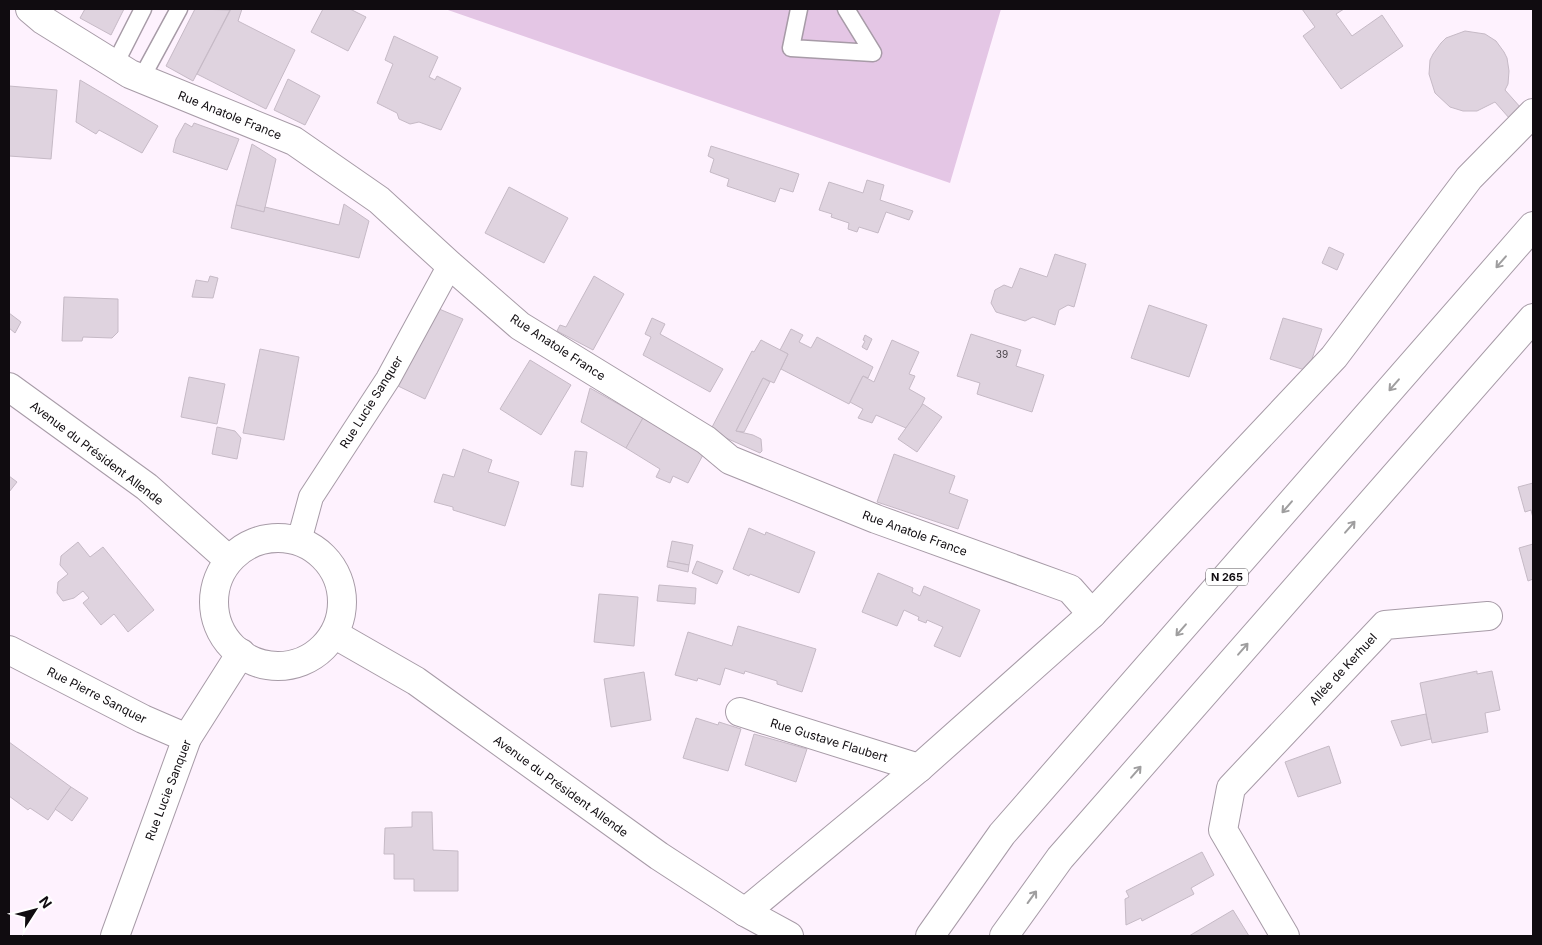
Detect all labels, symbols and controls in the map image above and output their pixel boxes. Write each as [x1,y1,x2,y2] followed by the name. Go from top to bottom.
[176,87,284,143] street label: Rue Anatole France
[1495,256,1507,269] one-way arrow
[508,311,608,383] street label: Rue Anatole France
[996,348,1008,360] house number: 39
[336,352,406,451] street label: Rue Lucie Sanquer
[1389,378,1400,391] one-way arrow
[27,398,167,508] street label: Avenue du Président Allende
[1282,501,1293,514] one-way arrow
[861,507,969,559] street label: Rue Anatole France
[1344,521,1356,534] one-way arrow
[1206,568,1248,586] road number: N 265
[1175,623,1186,636] one-way arrow
[1306,630,1380,708] street label: Allée de Kerhuel
[1237,643,1249,656] one-way arrow
[45,663,150,727] street label: Rue Pierre Sanquer
[769,715,889,765] street label: Rue Gustave Flaubert
[491,732,631,840] street label: Avenue du Président Allende
[142,737,194,842] street label: Rue Lucie Sanquer
[1130,765,1142,778] one-way arrow
[10,885,60,935] north arrow
[1027,890,1037,904] one-way arrow
[36,893,56,911] text: N

